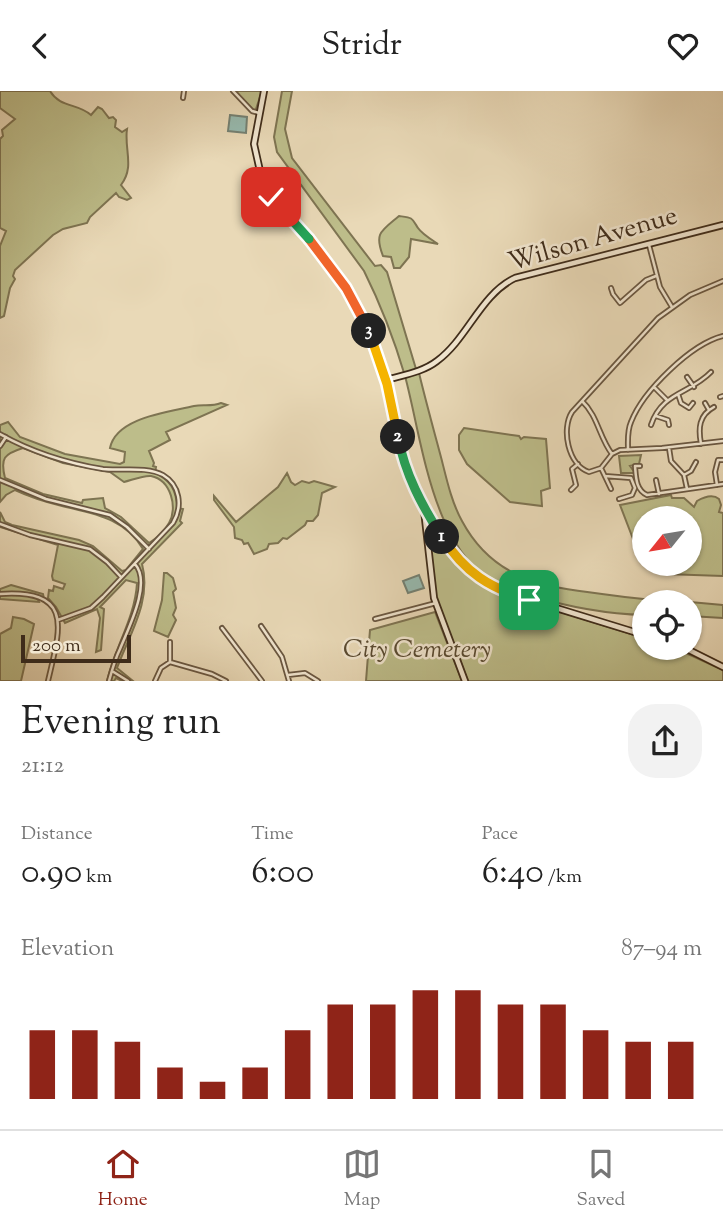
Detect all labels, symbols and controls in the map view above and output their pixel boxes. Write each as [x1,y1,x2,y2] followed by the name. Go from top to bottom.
[321,23,402,69] text: Stridr
[21,27,59,65] icon: back
[664,27,702,65] icon: heart
[241,167,301,227] pin
[252,178,290,216] icon: check
[504,198,682,282] street label: Wilson Avenue
[352,313,386,349] pin: 3
[365,317,372,344] text: 3
[380,419,416,455] pin: 2
[393,423,402,450] text: 2
[632,506,702,576] north arrow
[632,506,702,660] map controls
[424,519,460,555] pin: 1
[438,523,445,550] text: 1
[499,570,559,630] pin
[510,581,548,619] icon: arrive
[632,590,702,660] button: locate
[21,632,131,664] scale bar
[343,632,491,669] park label: City Cemetery
[32,633,81,660] text: 200 m
[21,697,221,751] text: Evening run
[628,704,702,778] button: share
[21,750,64,783] text: 21:12
[21,821,93,848] text: Distance
[251,821,294,848] text: Time
[482,821,518,848] text: Pace
[21,848,82,899] text: 0.90
[251,848,314,899] text: 6:00
[482,848,544,899] text: 6:40
[82,864,112,891] text: km
[544,864,582,891] text: /km
[21,933,114,966] text: Elevation
[621,933,702,966] text: 87–94 m
[98,1145,148,1214] tab: Home
[343,1145,381,1214] tab: Map
[576,1145,625,1214] tab: Saved

